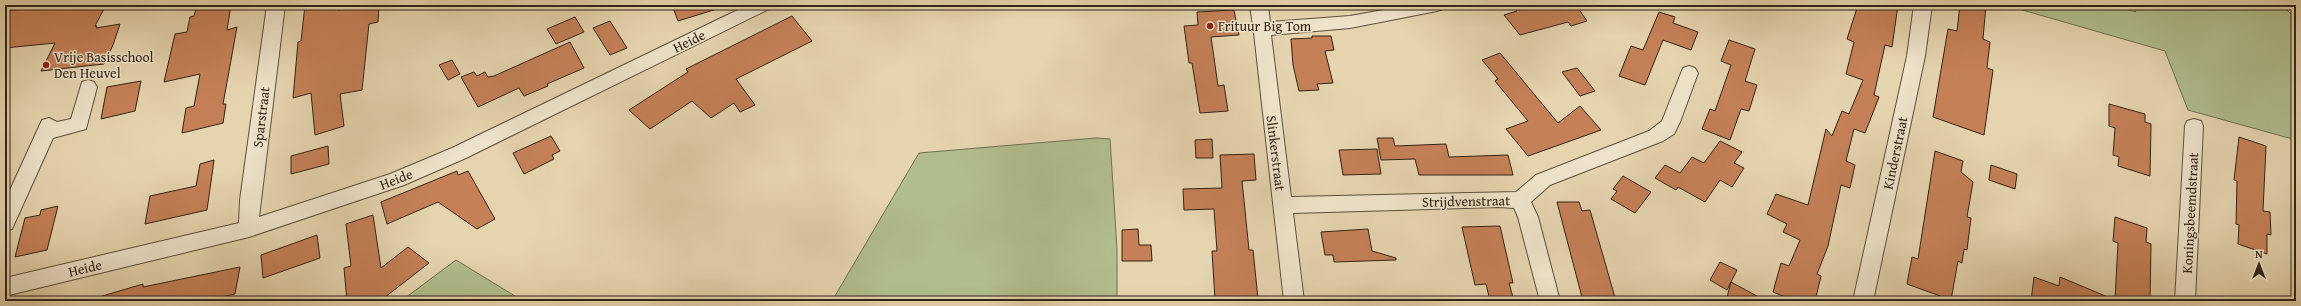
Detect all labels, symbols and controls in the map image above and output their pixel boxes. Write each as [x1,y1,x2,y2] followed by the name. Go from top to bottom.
[1218,16,1312,36] place label: Frituur Big Tom
[1205,21,1215,31] marker: Frituur Big Tom
[669,24,709,57] street label: Heide
[54,47,154,83] place label: Vrije Basisschool Den Heuvel
[41,60,51,70] marker: Vrije Basisschool Den Heuvel
[247,85,275,149] street label: Sparstraat
[1261,114,1291,192] street label: Slinkerstraat
[1878,115,1913,191] street label: Kinderstraat
[2177,152,2203,274] street label: Koningsbeemdstraat
[377,163,416,194] street label: Heide
[1422,190,1510,212] street label: Strijdvenstraat
[2239,244,2279,284] north arrow
[2255,246,2263,262] text: N
[66,254,104,282] street label: Heide

